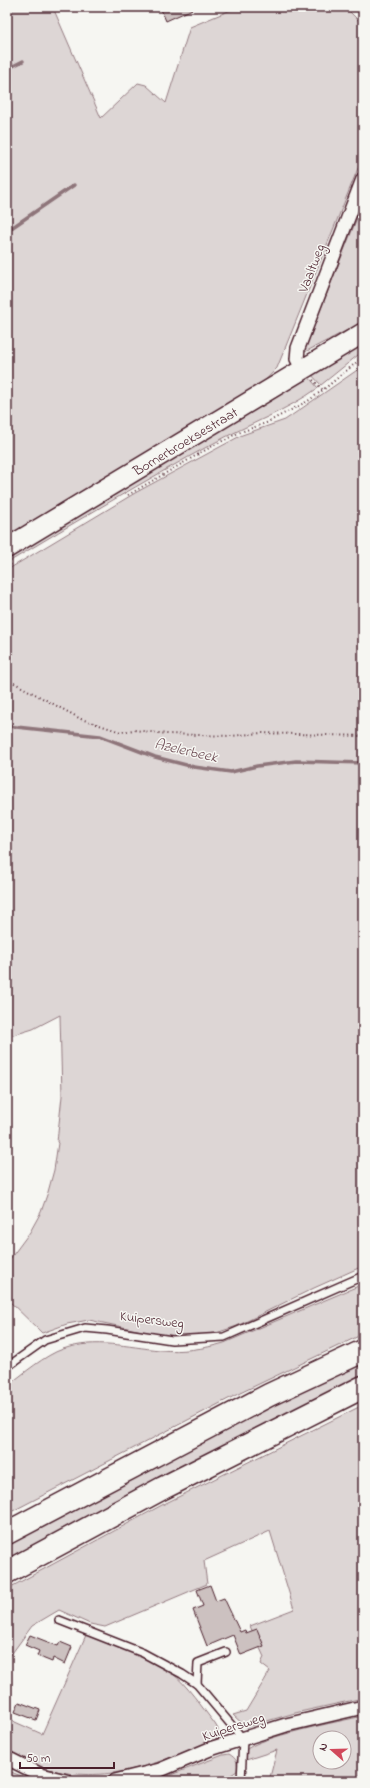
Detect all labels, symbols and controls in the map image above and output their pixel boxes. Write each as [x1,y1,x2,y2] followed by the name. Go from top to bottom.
[293,241,332,297] street label: Vaaltweg
[128,402,243,483] street label: Bornerbroeksestraat
[152,733,221,769] water label: Azelerbeek
[118,1306,185,1336] street label: Kuipersweg
[200,1707,268,1748] street label: Kuipersweg
[312,1730,352,1770] north arrow
[315,1741,332,1753] text: N
[20,1744,114,1770] scale bar
[26,1750,50,1768] text: 50 m

